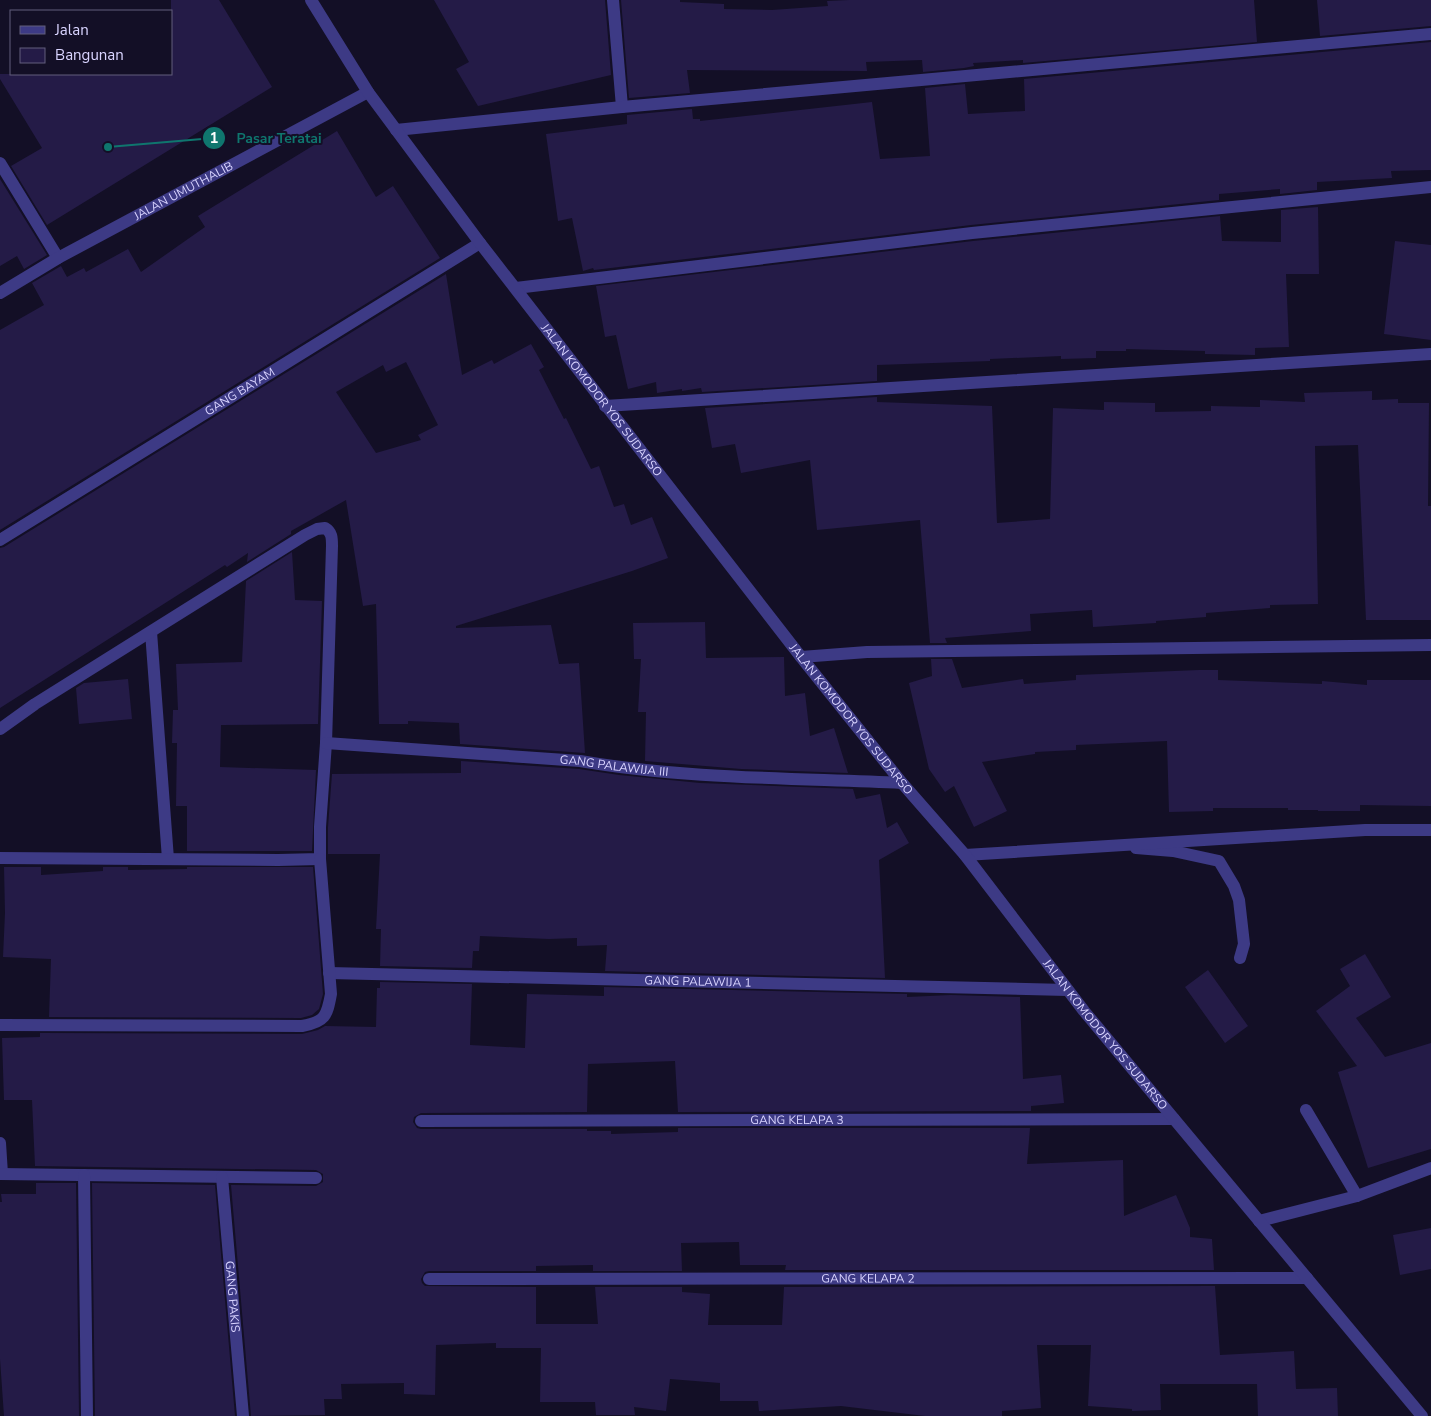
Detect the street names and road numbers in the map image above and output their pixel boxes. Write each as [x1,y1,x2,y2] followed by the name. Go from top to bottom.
[130,158,236,224] street label: JALAN UMUTHALIB
[537,320,666,480] street label: JALAN KOMODOR YOS SUDARSO
[202,364,278,419] street label: GANG BAYAM
[785,640,917,798] street label: JALAN KOMODOR YOS SUDARSO
[559,752,669,780] street label: GANG PALAWIJA III
[1039,955,1171,1113] street label: JALAN KOMODOR YOS SUDARSO
[644,972,752,991] street label: GANG PALAWIJA 1
[750,1112,844,1128] street label: GANG KELAPA 3
[221,1260,244,1333] street label: GANG PAKIS
[821,1270,915,1287] street label: GANG KELAPA 2

